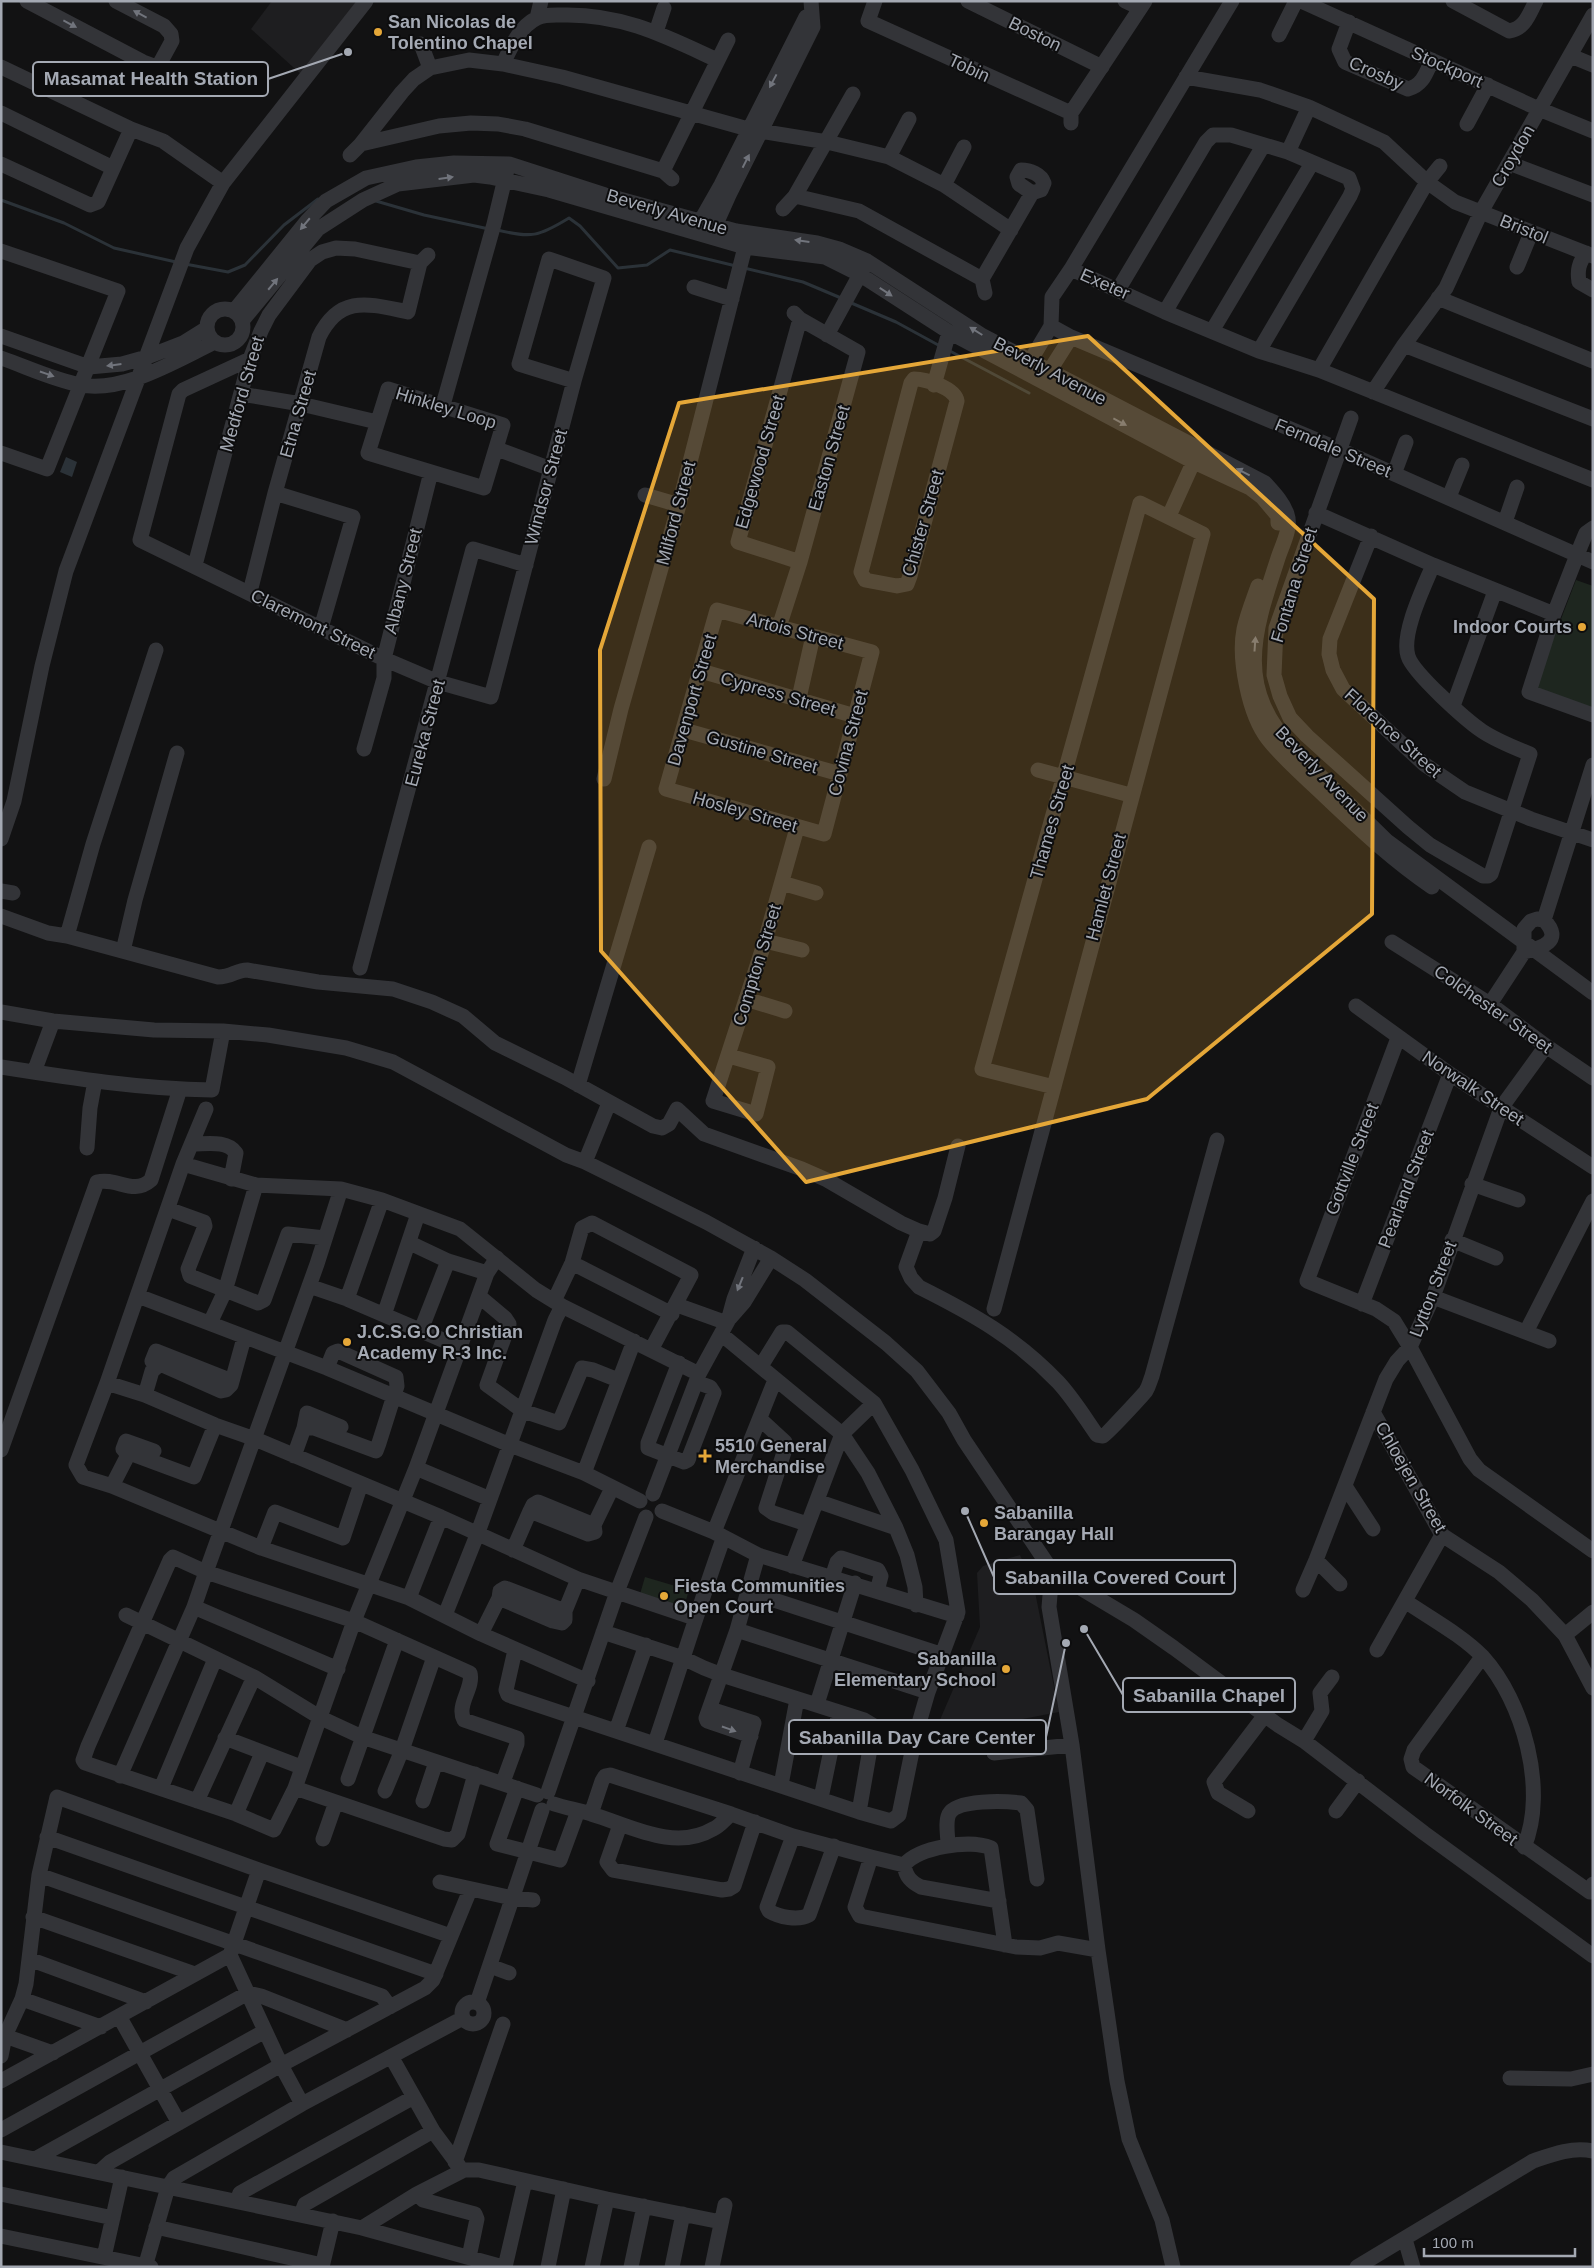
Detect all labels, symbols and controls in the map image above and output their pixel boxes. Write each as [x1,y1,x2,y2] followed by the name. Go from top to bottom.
[132,10,147,18] one-way arrow
[388,12,533,53] place label: San Nicolas de Tolentino Chapel
[1005,13,1065,55] street label: Boston
[63,20,77,28] one-way arrow
[372,26,384,38] marker: San Nicolas de Tolentino Chapel
[1408,42,1486,92] street label: Stockport
[945,50,993,86] street label: Tobin
[1346,52,1406,94] street label: Crosby
[33,62,268,96] callout: Masamat Health Station
[44,68,258,89] text: Masamat Health Station
[769,74,777,89] one-way arrow
[1487,122,1539,190] street label: Croydon
[742,154,750,168] one-way arrow
[438,174,454,182] one-way arrow
[604,185,730,239] street label: Beverly Avenue
[1497,210,1551,248] street label: Bristol
[299,217,311,229] one-way arrow
[794,237,810,245] one-way arrow
[1077,264,1133,304] street label: Exeter
[268,277,279,290] one-way arrow
[880,287,893,296] one-way arrow
[969,327,982,336] one-way arrow
[990,333,1110,409] street label: Beverly Avenue
[216,334,268,454] street label: Medford Street
[106,361,122,369] one-way arrow
[276,368,320,460] street label: Etna Street
[40,371,55,378] one-way arrow
[393,383,499,433] street label: Hinkley Loop
[731,393,789,531] street label: Edgewood Street
[804,403,854,513] street label: Easton Street
[1272,415,1394,481] street label: Ferndale Street
[1112,418,1127,426] one-way arrow
[521,427,571,547] street label: Windsor Street
[652,459,700,567] street label: Milford Street
[898,467,948,579] street label: Chister Street
[1236,468,1251,476] one-way arrow
[1267,525,1321,645] street label: Fontana Street
[380,526,426,636] street label: Albany Street
[247,585,379,663] street label: Claremont Street
[745,609,845,653] street label: Artois Street
[1453,617,1572,637] place label: Indoor Courts
[1576,621,1588,633] marker: Indoor Courts
[664,632,720,768] street label: Davenport Street
[1252,636,1260,652] one-way arrow
[718,668,838,720] street label: Cypress Street
[401,677,449,789] street label: Eureka Street
[1341,684,1445,782] street label: Florence Street
[824,688,872,798] street label: Covina Street
[1271,722,1373,826] street label: Beverly Avenue
[704,727,820,777] street label: Gustine Street
[1026,763,1078,881] street label: Thames Street
[690,787,800,837] street label: Hosley Street
[1082,831,1130,943] street label: Hamlet Street
[729,902,785,1028] street label: Compton Street
[1430,961,1556,1057] street label: Colchester Street
[1418,1047,1528,1129] street label: Norwalk Street
[1322,1100,1382,1218] street label: Gottville Street
[1374,1127,1438,1251] street label: Pearland Street
[1405,1238,1461,1340] street label: Lytton Street
[736,1277,744,1292] one-way arrow
[357,1322,523,1363] place label: J.C.S.G.O Christian Academy R-3 Inc.
[341,1336,353,1348] marker: J.C.S.G.O Christian Academy R-3 Inc.
[1371,1418,1451,1536] street label: Chloejen Street
[715,1436,827,1477] place label: 5510 General Merchandise
[699,1450,711,1462] marker: 5510 General Merchandise
[994,1503,1114,1544] place label: Sabanilla Barangay Hall
[978,1517,990,1529] marker: Sabanilla Barangay Hall
[994,1560,1235,1594] callout: Sabanilla Covered Court
[1005,1567,1226,1588] text: Sabanilla Covered Court
[674,1576,845,1617] place label: Fiesta Communities Open Court
[658,1590,670,1602] marker: Fiesta Communities Open Court
[834,1649,997,1690] place label: Sabanilla Elementary School
[1000,1663,1012,1675] marker: Sabanilla Elementary School
[1123,1678,1295,1712] callout: Sabanilla Chapel
[1133,1685,1285,1706] text: Sabanilla Chapel
[789,1720,1046,1754] callout: Sabanilla Day Care Center
[722,1725,737,1733] one-way arrow
[799,1727,1036,1748] text: Sabanilla Day Care Center
[1421,1769,1521,1849] street label: Norfolk Street
[1424,2226,1575,2258] scale bar
[1432,2234,1474,2251] text: 100 m

